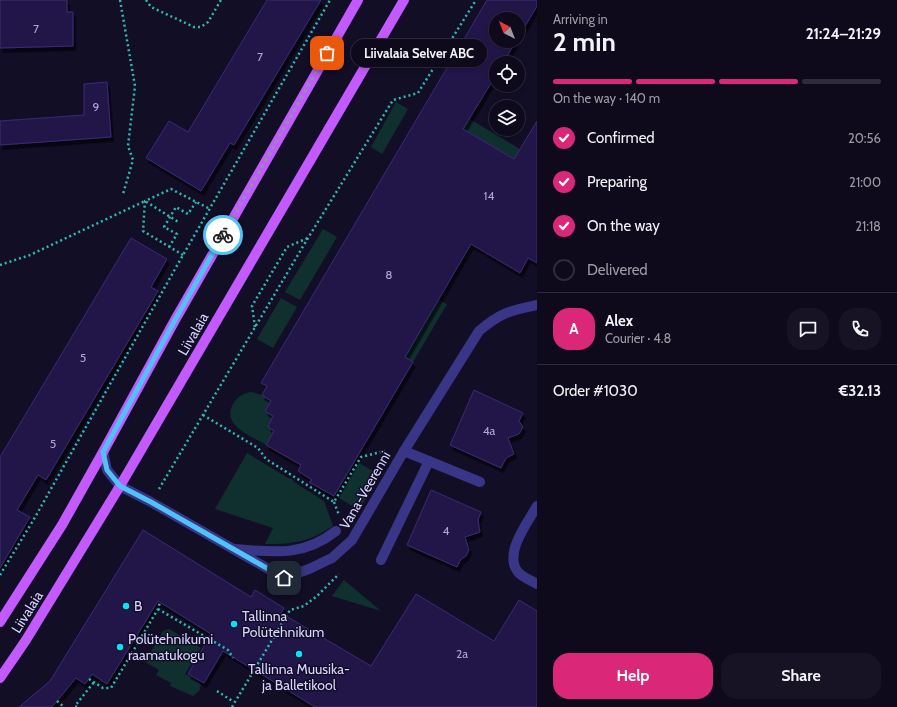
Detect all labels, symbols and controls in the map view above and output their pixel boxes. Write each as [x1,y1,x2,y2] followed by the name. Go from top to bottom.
[553,11,608,27] text: Arriving in
[489,12,525,48] north arrow
[489,12,525,136] map controls
[33,21,39,36] house number: 7
[806,25,881,43] text: 21:24–21:29
[553,26,616,58] text: 2 min
[310,36,344,70] pin
[351,39,487,67] callout: Liivalaia Selver ABC
[316,42,338,64] icon: bag
[364,45,474,61] text: Liivalaia Selver ABC
[257,49,263,64] house number: 7
[489,56,525,92] button: locate
[553,90,660,106] text: On the way · 140 m
[93,99,100,114] house number: 9
[489,100,525,136] button: layers
[553,127,575,149] icon: check
[587,129,655,147] text: Confirmed
[848,130,881,146] text: 20:56
[553,171,575,193] icon: check
[587,173,647,191] text: Preparing
[849,174,881,190] text: 21:00
[484,188,494,203] house number: 14
[203,215,243,255] courier
[553,215,575,237] icon: check
[587,217,660,235] text: On the way
[855,218,881,234] text: 21:18
[212,224,234,246] icon: bike
[587,261,648,279] text: Delivered
[385,267,393,282] house number: 8
[787,308,829,350] button: chat
[839,308,881,350] button: phone
[174,309,212,358] street label: Liivalaia
[605,312,633,330] text: Alex
[569,320,579,338] text: A
[605,330,671,346] text: Courier · 4.8
[80,350,86,365] house number: 5
[553,382,638,400] text: Order #1030
[839,382,881,400] text: €32.13
[483,423,496,438] house number: 4a
[50,436,56,451] house number: 5
[335,448,395,532] street label: Vana-Veerenni
[443,523,450,538] house number: 4
[267,561,301,595] pin
[273,567,295,589] icon: home
[7,587,47,636] street label: Liivalaia
[134,597,142,615] place label: B
[121,601,131,611] marker: B
[242,607,324,641] place label: Tallinna Polütehnikum
[229,619,239,629] marker: Tallinna Polütehnikum
[128,630,213,664] place label: Polütehnikumi raamatukogu
[115,642,125,652] marker: Polütehnikumi raamatukogu
[456,646,468,661] house number: 2a
[294,649,304,659] marker: Tallinna Muusika- ja Balletikool
[553,653,713,699] button: Help
[721,653,881,699] button: Share
[248,660,350,694] place label: Tallinna Muusika- ja Balletikool

